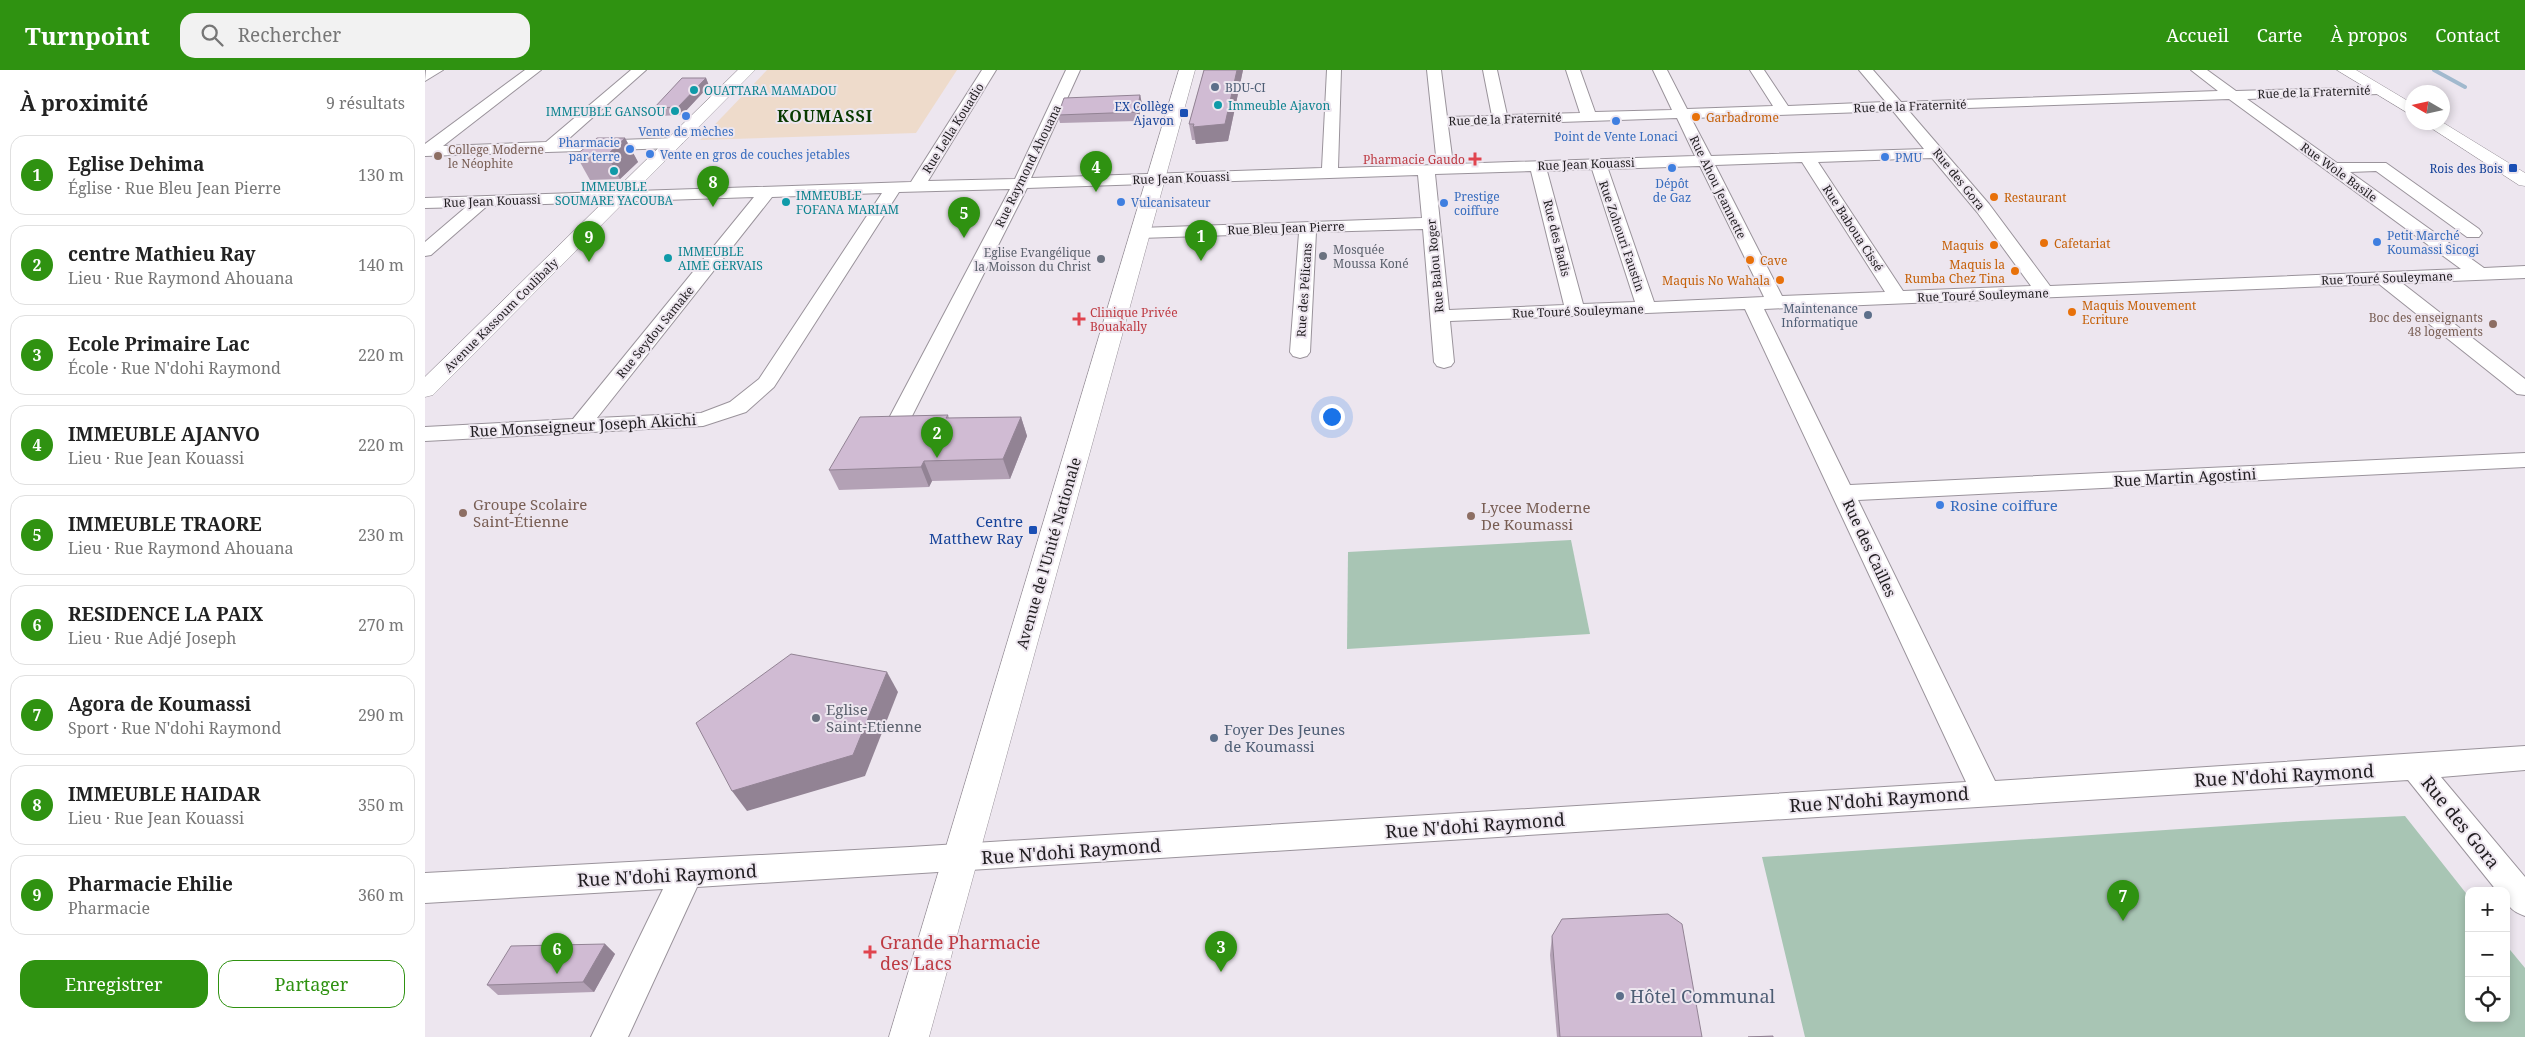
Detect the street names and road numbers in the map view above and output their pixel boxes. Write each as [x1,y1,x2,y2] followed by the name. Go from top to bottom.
[918,79,988,177] street label: Rue Lella Kouadio
[2257,82,2371,102] street label: Rue de la Fraternité
[1853,96,1967,116] street label: Rue de la Fraternité
[991,102,1065,230] street label: Rue Raymond Ahouana
[1448,109,1562,129] street label: Rue de la Fraternité
[1686,132,1750,242] street label: Rue Ahou Jeannette
[2297,138,2381,206] street label: Rue Wole Basile
[1929,145,1989,214] street label: Rue des Gora
[1537,154,1635,174] street label: Rue Jean Kouassi
[1132,168,1230,188] street label: Rue Jean Kouassi
[1595,178,1649,294] street label: Rue Zohouri Faustin
[1819,181,1887,275] street label: Rue Baboua Cissé
[443,191,541,211] street label: Rue Jean Kouassi
[1539,198,1575,278] street label: Rue des Badis
[1227,217,1345,239] street label: Rue Bleu Jean Pierre
[1422,218,1448,314] street label: Rue Balou Roger
[1292,242,1316,338] street label: Rue des Pélicans
[440,254,562,376] street label: Avenue Kassoum Coulibaly
[2321,267,2453,289] street label: Rue Touré Souleymane
[612,282,698,382] street label: Rue Seydou Samake
[1917,284,2049,306] street label: Rue Touré Souleymane
[1512,300,1644,322] street label: Rue Touré Souleymane
[469,409,697,441] street label: Rue Monseigneur Joseph Akichi
[1011,455,1085,651] street label: Avenue de l'Unité Nationale
[2113,463,2257,491] street label: Rue Martin Agostini
[1839,496,1902,600] street label: Rue des Cailles
[2193,758,2375,792] street label: Rue N'dohi Raymond
[2416,771,2506,873] street label: Rue des Gora
[1788,781,1970,817] street label: Rue N'dohi Raymond
[1384,807,1566,843] street label: Rue N'dohi Raymond
[980,833,1162,869] street label: Rue N'dohi Raymond
[576,858,758,892] street label: Rue N'dohi Raymond

